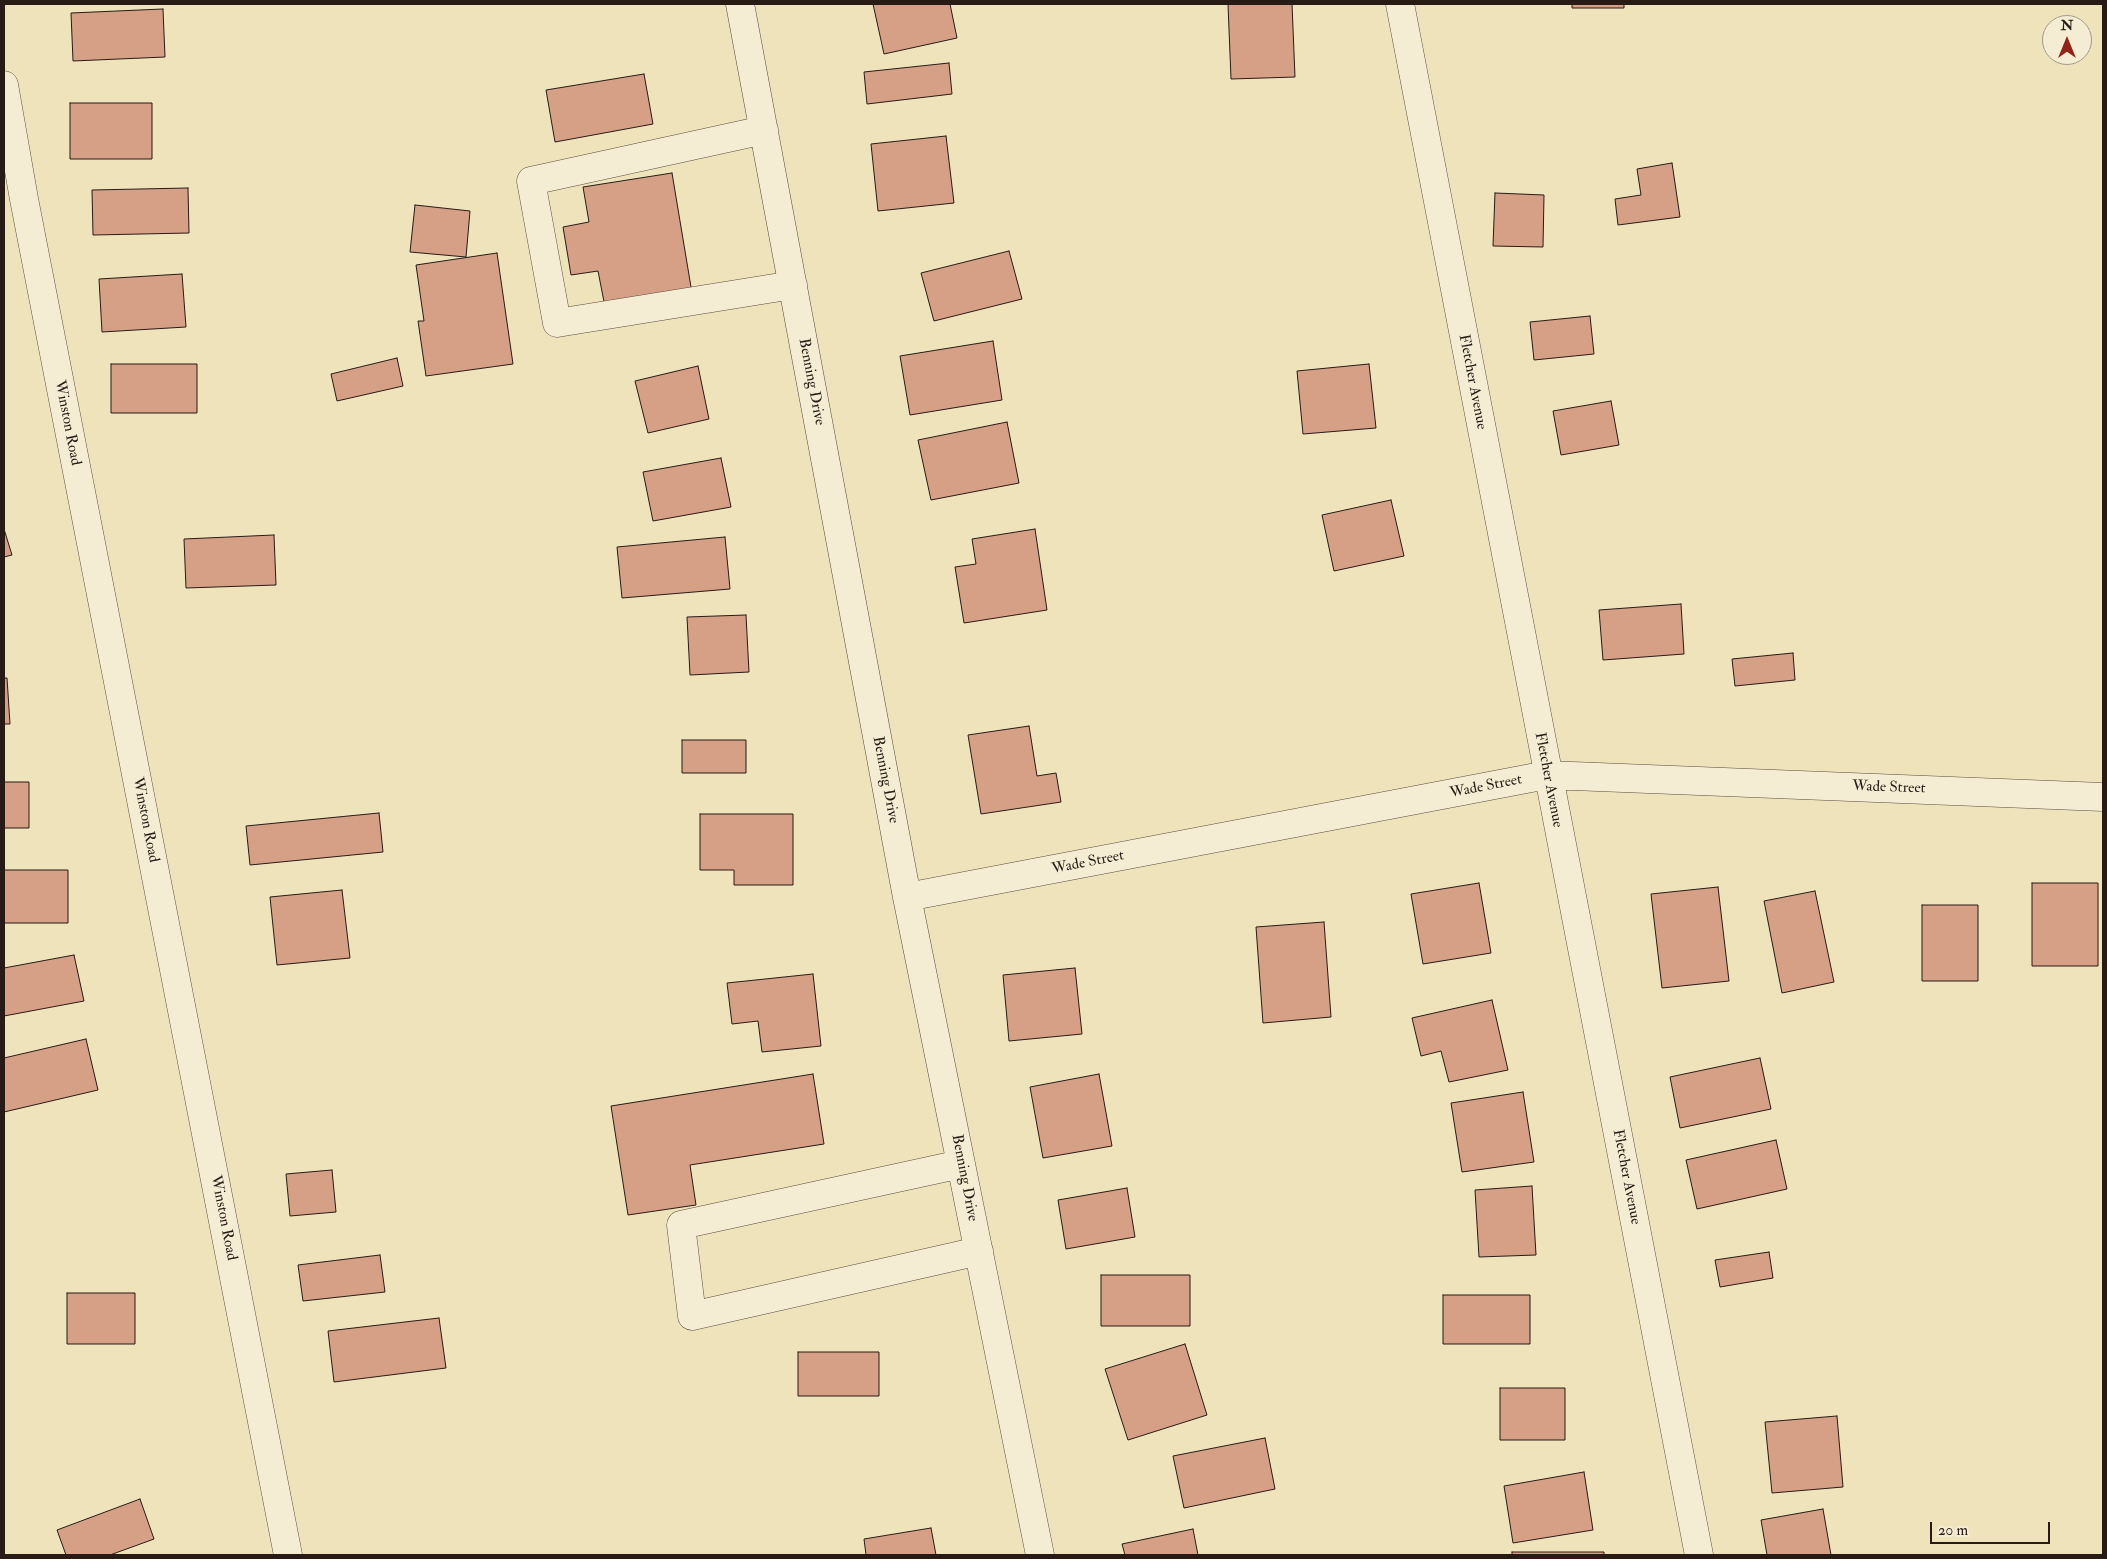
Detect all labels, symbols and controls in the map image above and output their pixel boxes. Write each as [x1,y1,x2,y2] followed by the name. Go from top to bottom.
[2042,15,2092,65] north arrow
[2061,17,2073,34] text: N
[1454,333,1490,431] street label: Fletcher Avenue
[794,337,828,427] street label: Benning Drive
[50,379,84,467] street label: Winston Road
[1530,731,1566,829] street label: Fletcher Avenue
[868,735,902,825] street label: Benning Drive
[1448,771,1524,803] street label: Wade Street
[128,776,162,864] street label: Winston Road
[1852,778,1926,798] street label: Wade Street
[1050,847,1126,879] street label: Wade Street
[1608,1128,1644,1226] street label: Fletcher Avenue
[947,1133,981,1223] street label: Benning Drive
[206,1174,240,1262] street label: Winston Road
[1932,1512,2052,1544] scale bar
[1938,1521,1968,1540] text: 20 m

